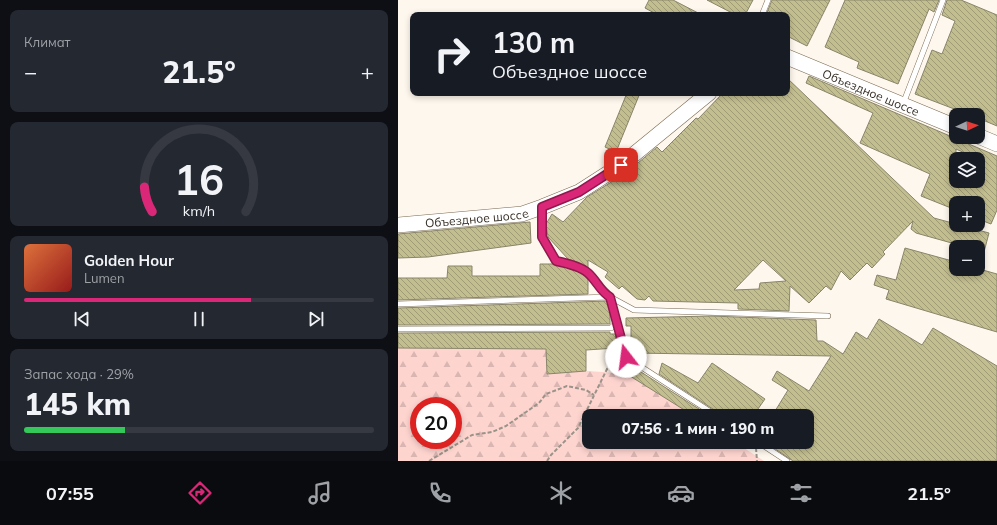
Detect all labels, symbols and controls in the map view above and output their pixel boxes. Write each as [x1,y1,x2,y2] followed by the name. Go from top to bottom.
[492,25,575,60] text: 130 m
[426,28,478,80] icon: right
[24,34,71,50] text: Климат
[162,53,236,91] text: 21.5°
[24,58,37,86] text: −
[361,58,374,86] text: +
[492,60,647,83] text: Объездное шоссе
[820,65,922,119] street label: Объездное шоссе
[949,108,985,144] north arrow
[949,108,985,276] map controls
[604,148,638,182] pin
[949,152,985,188] button: layers
[174,153,224,205] text: 16
[610,154,632,176] icon: arrive
[949,196,985,232] button: +
[183,202,215,220] text: km/h
[424,205,531,230] street label: Объездное шоссе
[949,240,985,276] button: −
[84,251,174,270] text: Golden Hour
[84,270,125,286] text: Lumen
[71,308,93,330] icon: previous
[188,308,210,330] icon: pause
[305,308,327,330] icon: next
[605,336,647,378] position arrow
[24,366,134,382] text: Запас хода · 29%
[24,385,131,423] text: 145 km
[410,397,462,449] speed limit sign: 20
[622,419,774,438] text: 07:56 · 1 мин · 190 m
[186,479,214,507] icon: directions
[306,479,334,507] icon: music
[426,479,454,507] icon: phone
[547,479,575,507] icon: climate
[667,479,695,507] icon: car
[787,479,815,507] icon: filters
[46,482,94,505] text: 07:55
[907,482,951,505] text: 21.5°

